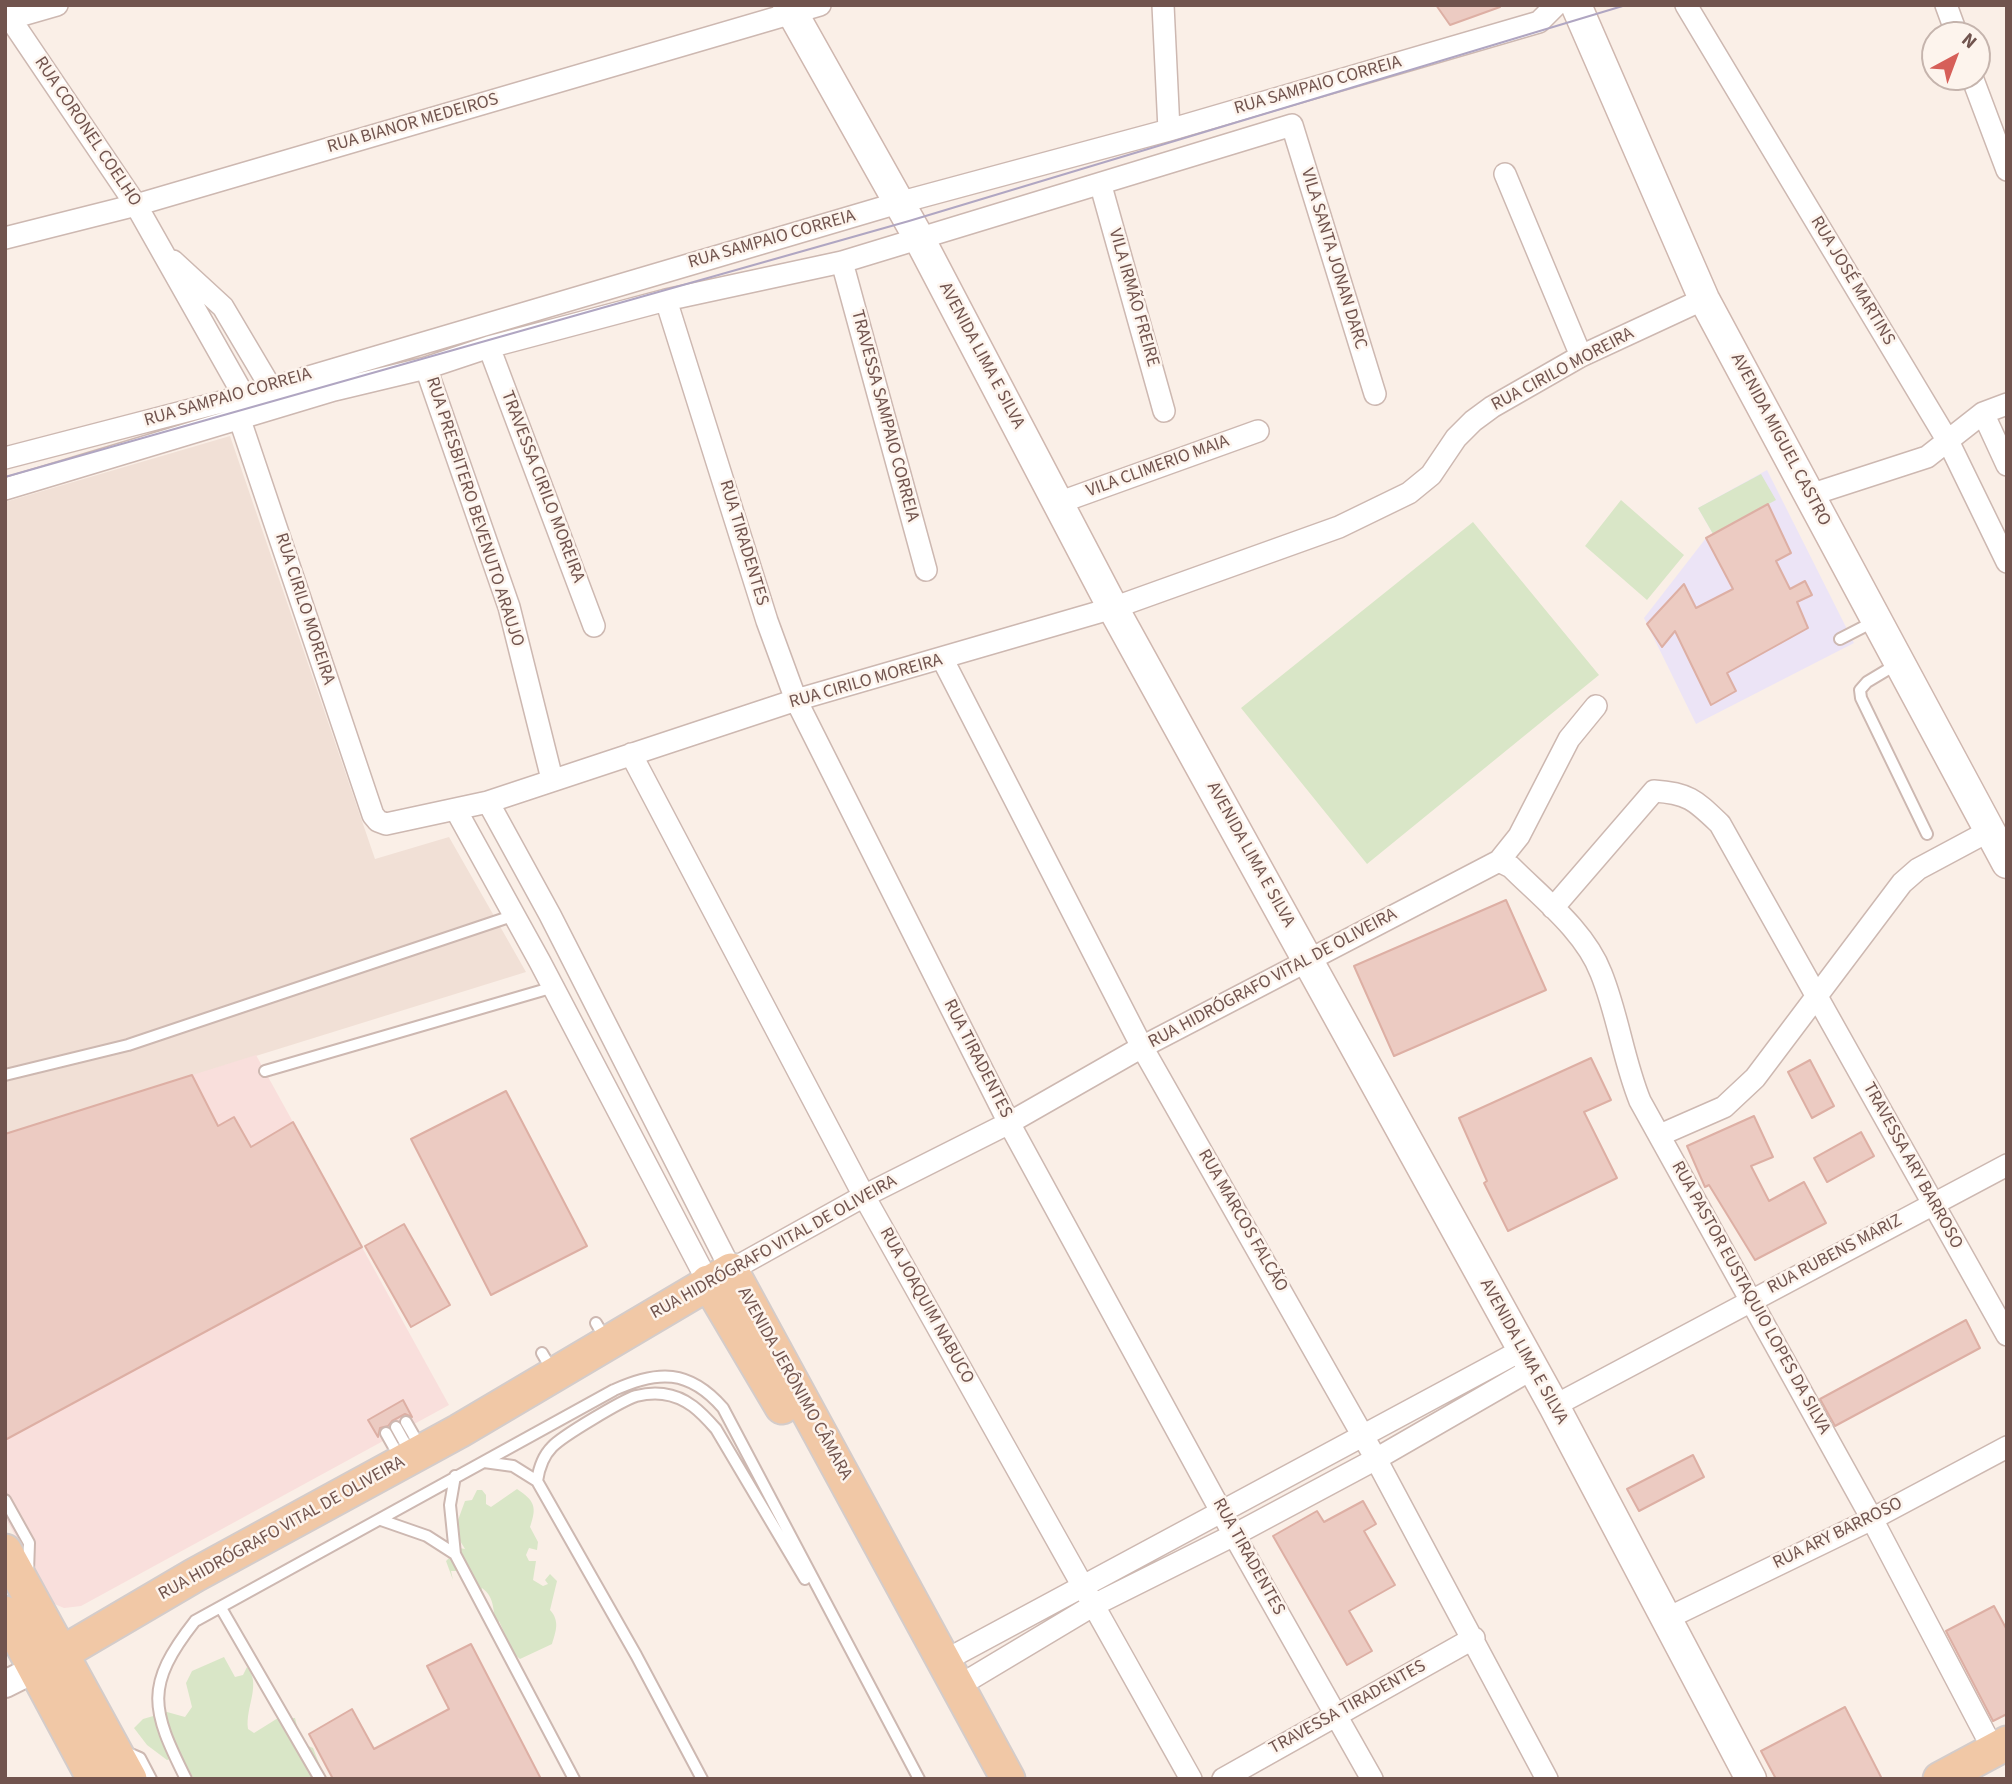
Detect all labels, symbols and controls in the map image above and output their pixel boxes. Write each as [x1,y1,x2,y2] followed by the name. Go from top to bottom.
[1921,21,1991,91] north arrow
[1955,27,1982,56] text: N
[1232,52,1404,120] street label: RUA SAMPAIO CORREIA
[29,53,145,211] street label: RUA CORONEL COELHO
[325,89,501,159] street label: RUA BIANOR MEDEIROS
[1295,166,1371,352] street label: VILA SANTA JONAN DARC
[686,206,858,274] street label: RUA SAMPAIO CORREIA
[1805,213,1899,349] street label: RUA JOSÉ MARTINS
[1103,227,1163,369] street label: VILA IRMÃO FREIRE
[933,279,1029,433] street label: AVENIDA LIMA E SILVA
[845,308,923,524] street label: TRAVESSA SAMPAIO CORREIA
[1488,323,1638,417] street label: RUA CIRILO MOREIRA
[1725,350,1835,530] street label: AVENIDA MIGUEL CASTRO
[142,364,314,432] street label: RUA SAMPAIO CORREIA
[420,374,528,650] street label: RUA PRESBITERO BEVENUTO ARAUJO
[495,388,589,586] street label: TRAVESSA CIRILO MOREIRA
[1084,431,1232,503] street label: VILA CLIMERIO MAIA
[714,478,772,608] street label: RUA TIRADENTES
[269,530,339,688] street label: RUA CIRILO MOREIRA
[787,650,945,714] street label: RUA CIRILO MOREIRA
[1201,779,1299,931] street label: AVENIDA LIMA E SILVA
[1145,904,1401,1054] street label: RUA HIDRÓGRAFO VITAL DE OLIVEIRA
[938,996,1016,1122] street label: RUA TIRADENTES
[1857,1079,1967,1253] street label: TRAVESSA ARY BARROSO
[1192,1146,1292,1296] street label: RUA MARCOS FALCÃO
[1666,1158,1834,1438] street label: RUA PASTOR EUSTAQUIO LOPES DA SILVA
[647,1171,901,1325] street label: RUA HIDRÓGRAFO VITAL DE OLIVEIRA
[1764,1210,1906,1300] street label: RUA RUBENS MARIZ
[874,1224,978,1388] street label: RUA JOAQUIM NABUCO
[1474,1276,1572,1428] street label: AVENIDA LIMA E SILVA
[732,1284,856,1484] street label: AVENIDA JERÔNIMO CÂMARA
[155,1452,409,1606] street label: RUA HIDRÓGRAFO VITAL DE OLIVEIRA
[1770,1493,1906,1575] street label: RUA ARY BARROSO
[1207,1495,1289,1619] street label: RUA TIRADENTES
[1266,1656,1430,1760] street label: TRAVESSA TIRADENTES

